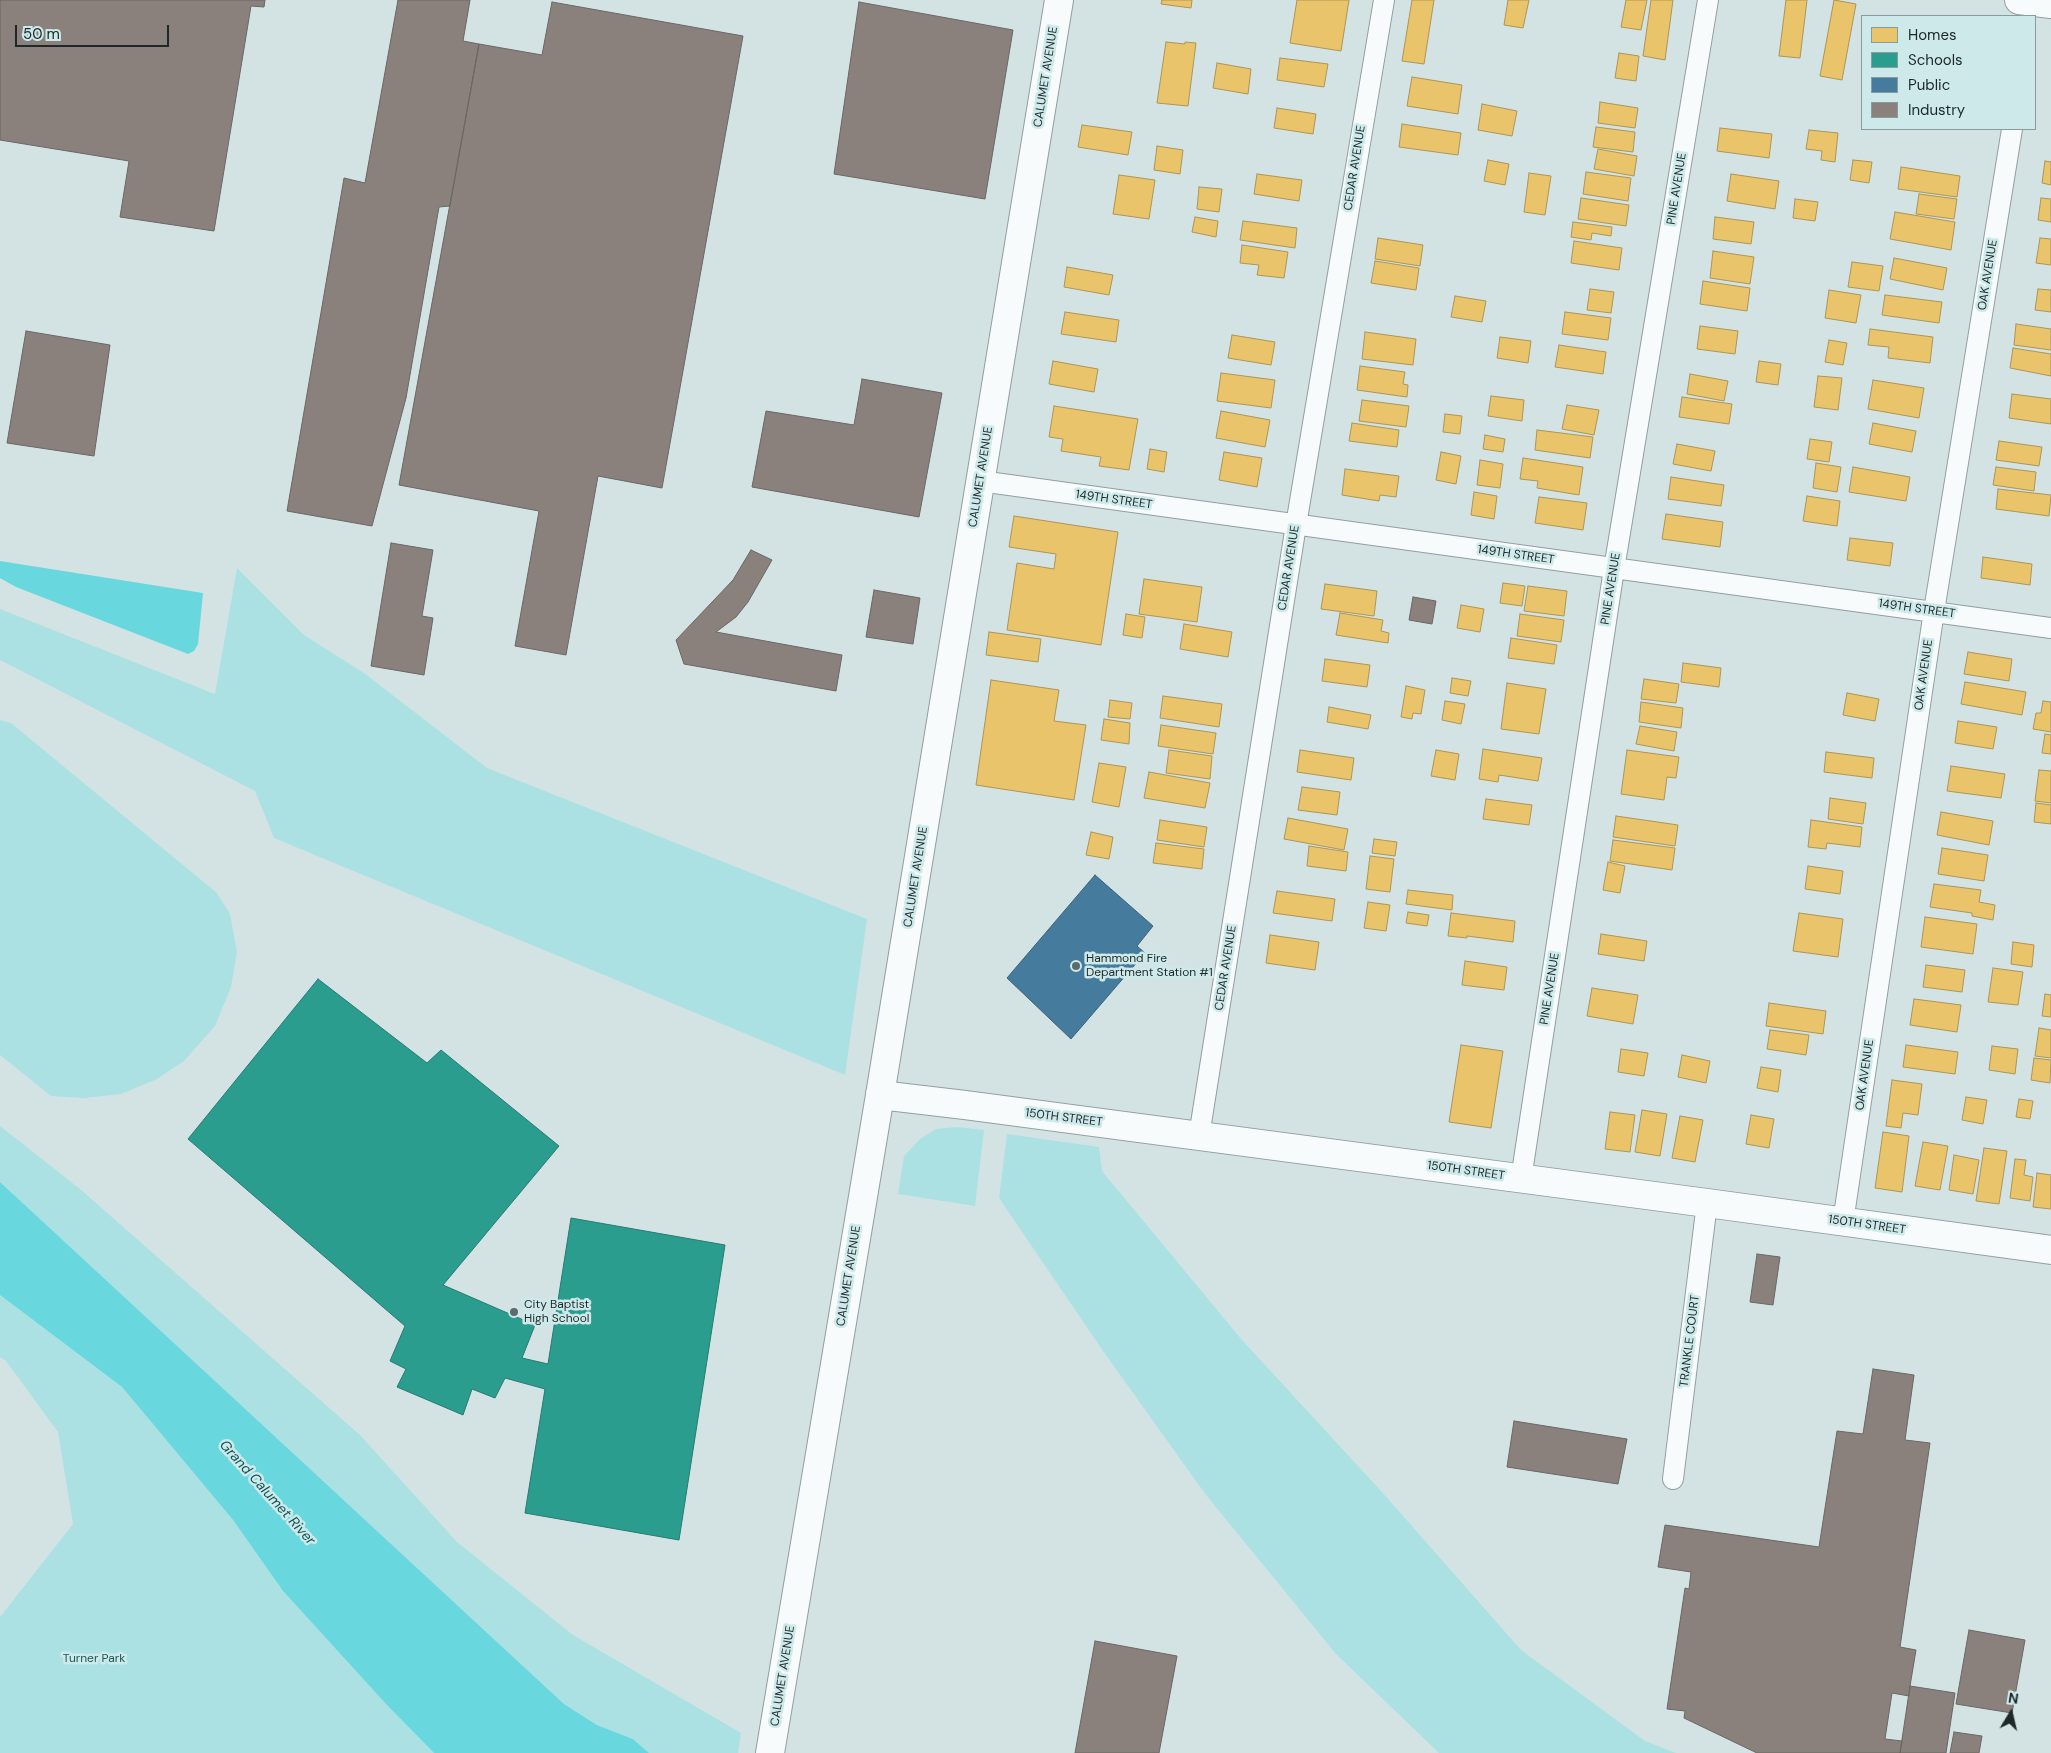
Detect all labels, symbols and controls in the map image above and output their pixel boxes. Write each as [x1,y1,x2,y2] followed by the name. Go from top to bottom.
[18,15,171,47] scale bar
[1861,15,2036,130] legend
[23,24,60,44] text: 50 m
[1908,25,1957,45] text: Homes
[1031,26,1061,128] street label: CALUMET AVENUE
[1908,50,1963,70] text: Schools
[1908,75,1950,95] text: Public
[1908,100,1965,120] text: Industry
[1341,124,1369,212] street label: CEDAR AVENUE
[1664,152,1690,226] street label: PINE AVENUE
[1975,239,2001,311] street label: OAK AVENUE
[966,426,996,528] street label: CALUMET AVENUE
[1075,488,1153,512] street label: 149TH STREET
[1275,524,1303,612] street label: CEDAR AVENUE
[1477,543,1555,567] street label: 149TH STREET
[1598,552,1624,626] street label: PINE AVENUE
[1878,597,1956,621] street label: 149TH STREET
[1912,639,1936,711] street label: OAK AVENUE
[901,826,931,928] street label: CALUMET AVENUE
[1212,924,1240,1012] street label: CEDAR AVENUE
[1086,952,1213,980] place label: Hammond Fire Department Station #1
[1537,952,1563,1026] street label: PINE AVENUE
[1070,960,1082,972] marker: Hammond Fire Department Station #1
[1853,1039,1877,1111] street label: OAK AVENUE
[1024,1106,1104,1130] street label: 150TH STREET
[1426,1158,1506,1184] street label: 150TH STREET
[1827,1212,1907,1238] street label: 150TH STREET
[834,1225,864,1327] street label: CALUMET AVENUE
[1677,1294,1703,1388] street label: TRANKLE COURT
[524,1298,589,1326] place label: City Baptist High School
[508,1306,520,1318] marker: City Baptist High School
[216,1437,318,1549] water label: Grand Calumet River
[768,1625,798,1727] street label: CALUMET AVENUE
[63,1652,125,1666] park label: Turner Park
[1986,1688,2036,1738] north arrow
[2007,1688,2020,1708] text: N

